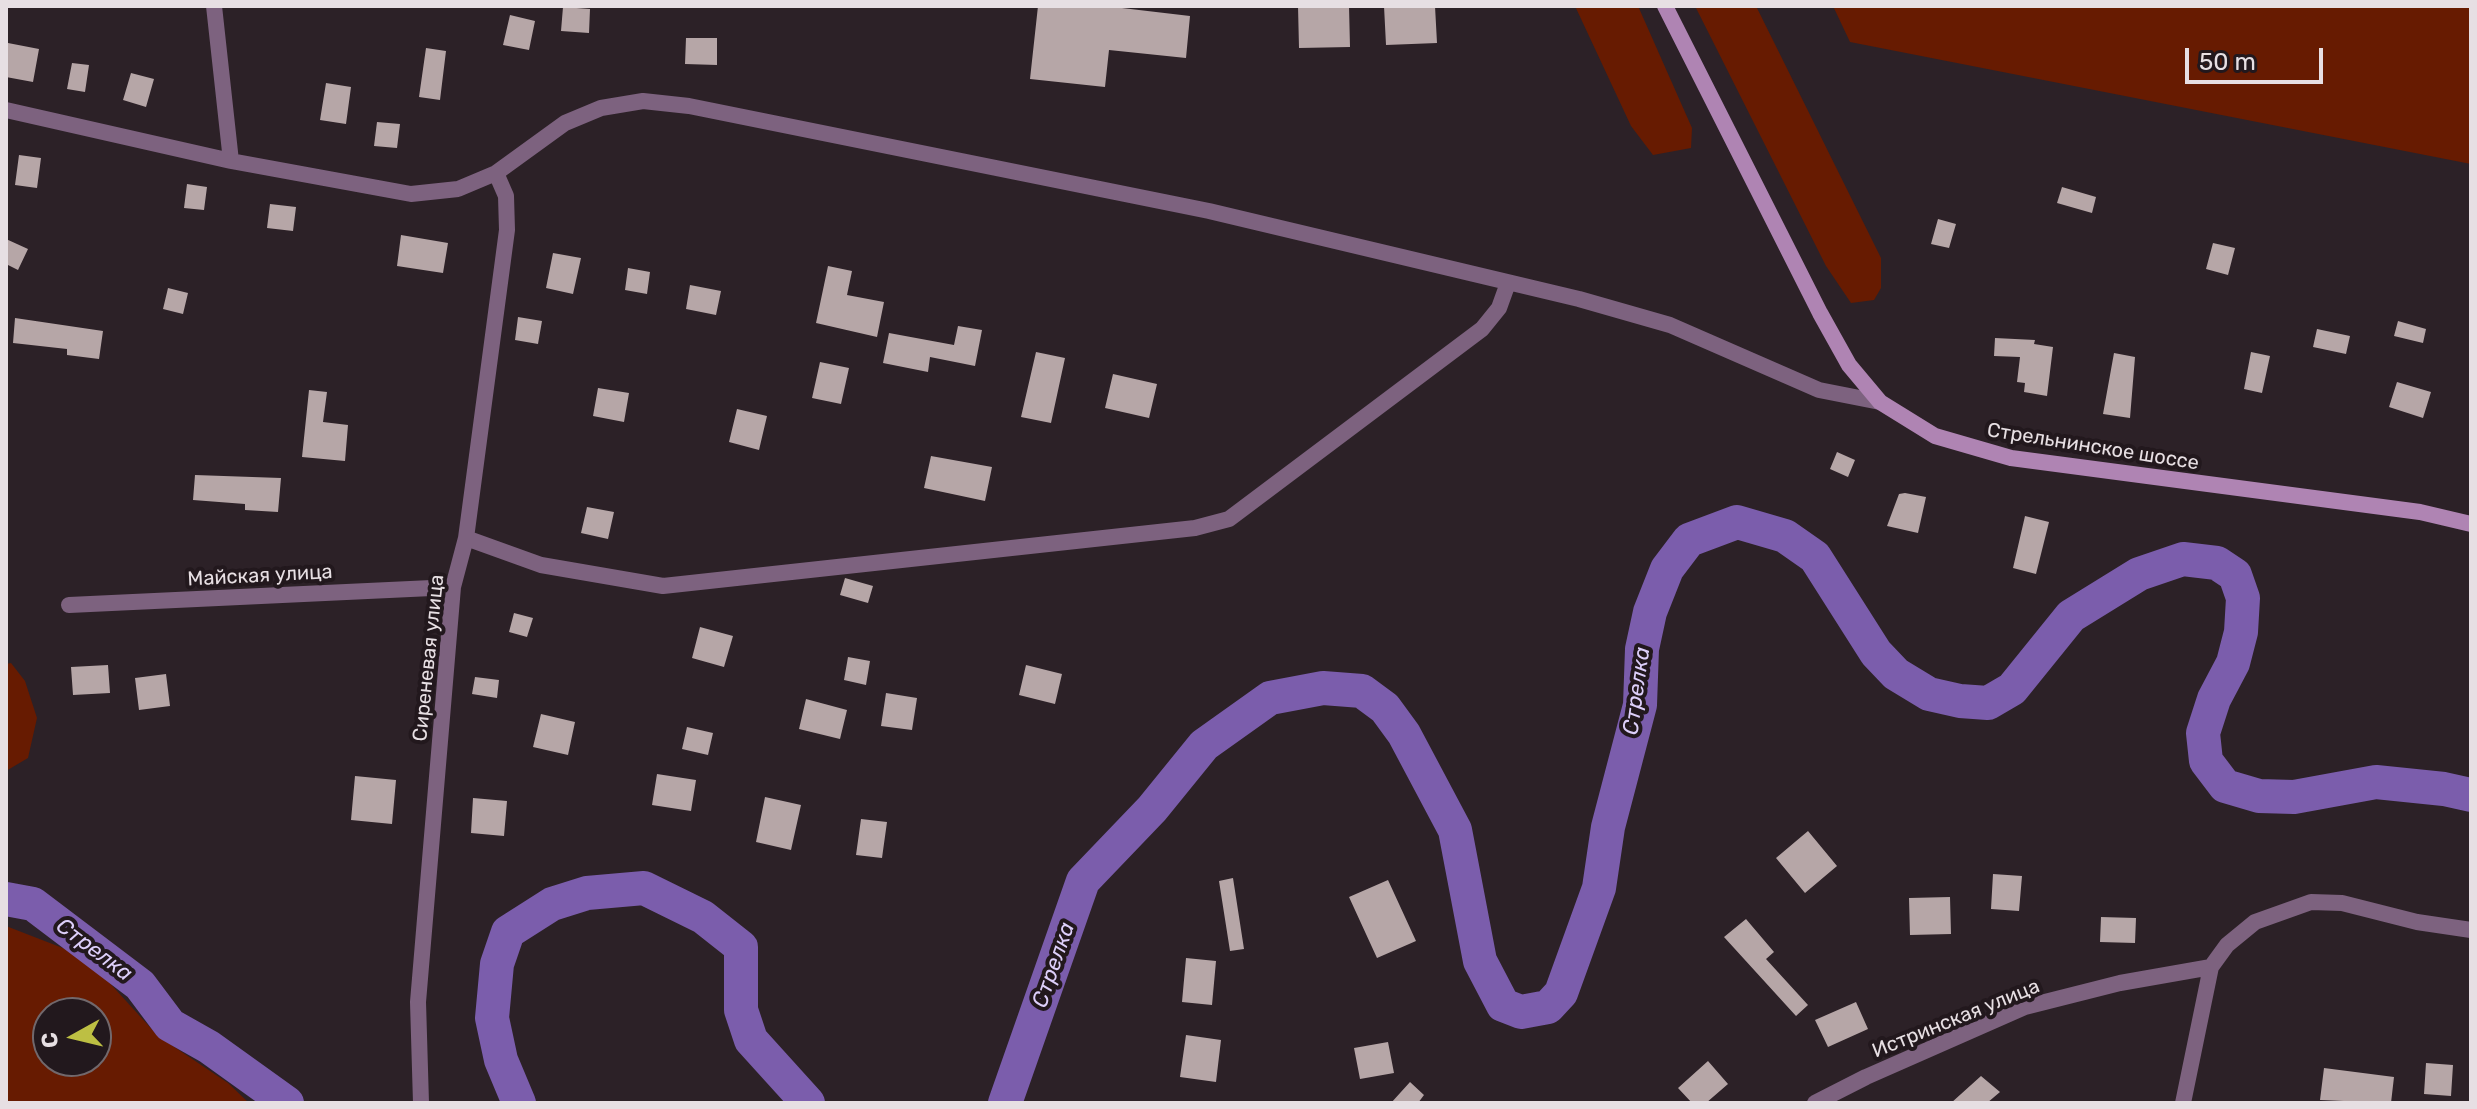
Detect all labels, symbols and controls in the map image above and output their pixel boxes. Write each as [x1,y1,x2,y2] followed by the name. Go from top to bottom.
[2189,32,2327,82] scale bar
[2199,48,2256,76] text: 50 m
[1985,418,2201,476] street label: Стрельнинское шоссе
[187,560,333,592] street label: Майская улица
[408,573,450,743] street label: Сиреневая улица
[1618,645,1656,737] water label: Стрелка
[51,913,137,987] water label: Стрелка
[1027,919,1081,1011] water label: Стрелка
[1869,974,2043,1064] street label: Истринская улица
[32,997,112,1077] north arrow
[35,1031,64,1050] text: С

